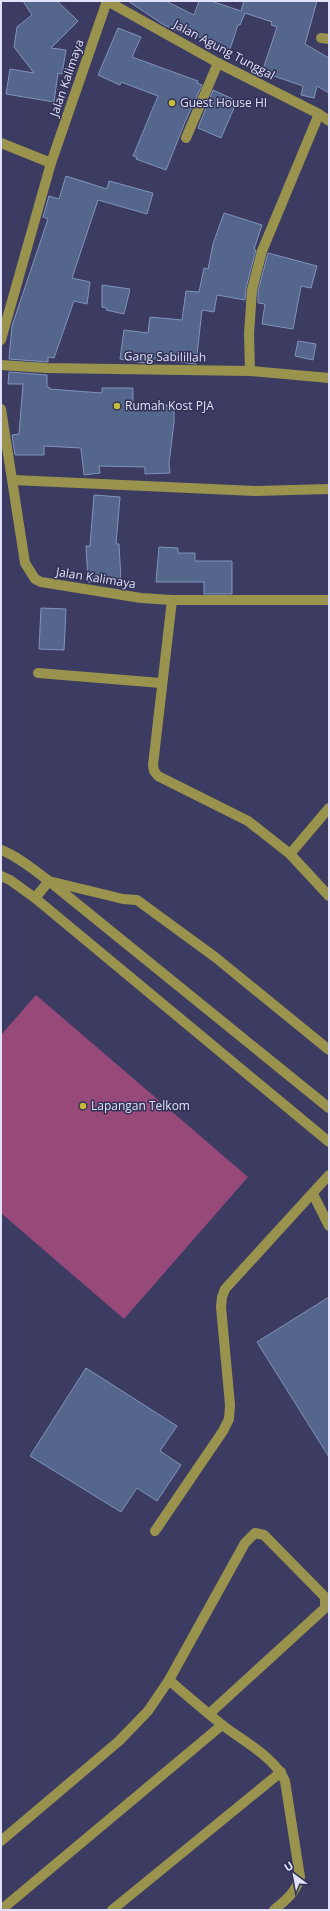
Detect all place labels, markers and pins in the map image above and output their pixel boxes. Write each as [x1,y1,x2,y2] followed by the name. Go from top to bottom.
[180,94,267,111] place label: Guest House HI
[167,98,177,108] marker: Guest House HI
[125,397,214,414] place label: Rumah Kost PJA
[112,401,122,411] marker: Rumah Kost PJA
[91,1097,190,1114] place label: Lapangan Telkom
[78,1101,88,1111] marker: Lapangan Telkom

